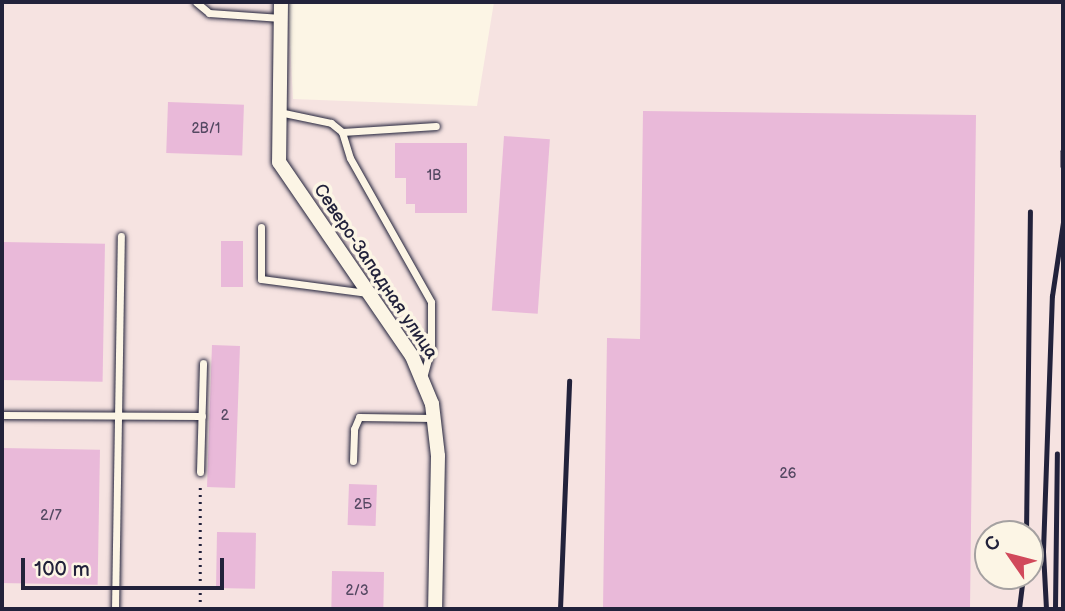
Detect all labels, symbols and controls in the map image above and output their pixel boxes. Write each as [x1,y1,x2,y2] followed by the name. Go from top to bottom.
[192,121,220,137] house number: 2В/1
[427,168,441,184] house number: 1В
[308,180,442,364] street label: Северо-Западная улица
[221,408,229,424] house number: 2
[780,466,796,482] house number: 26
[354,497,372,513] house number: 2Б
[40,508,62,524] house number: 2/7
[974,520,1044,590] north arrow
[980,532,1006,556] text: С
[24,544,228,588] scale bar
[34,557,90,582] text: 100 m
[345,583,369,599] house number: 2/3

